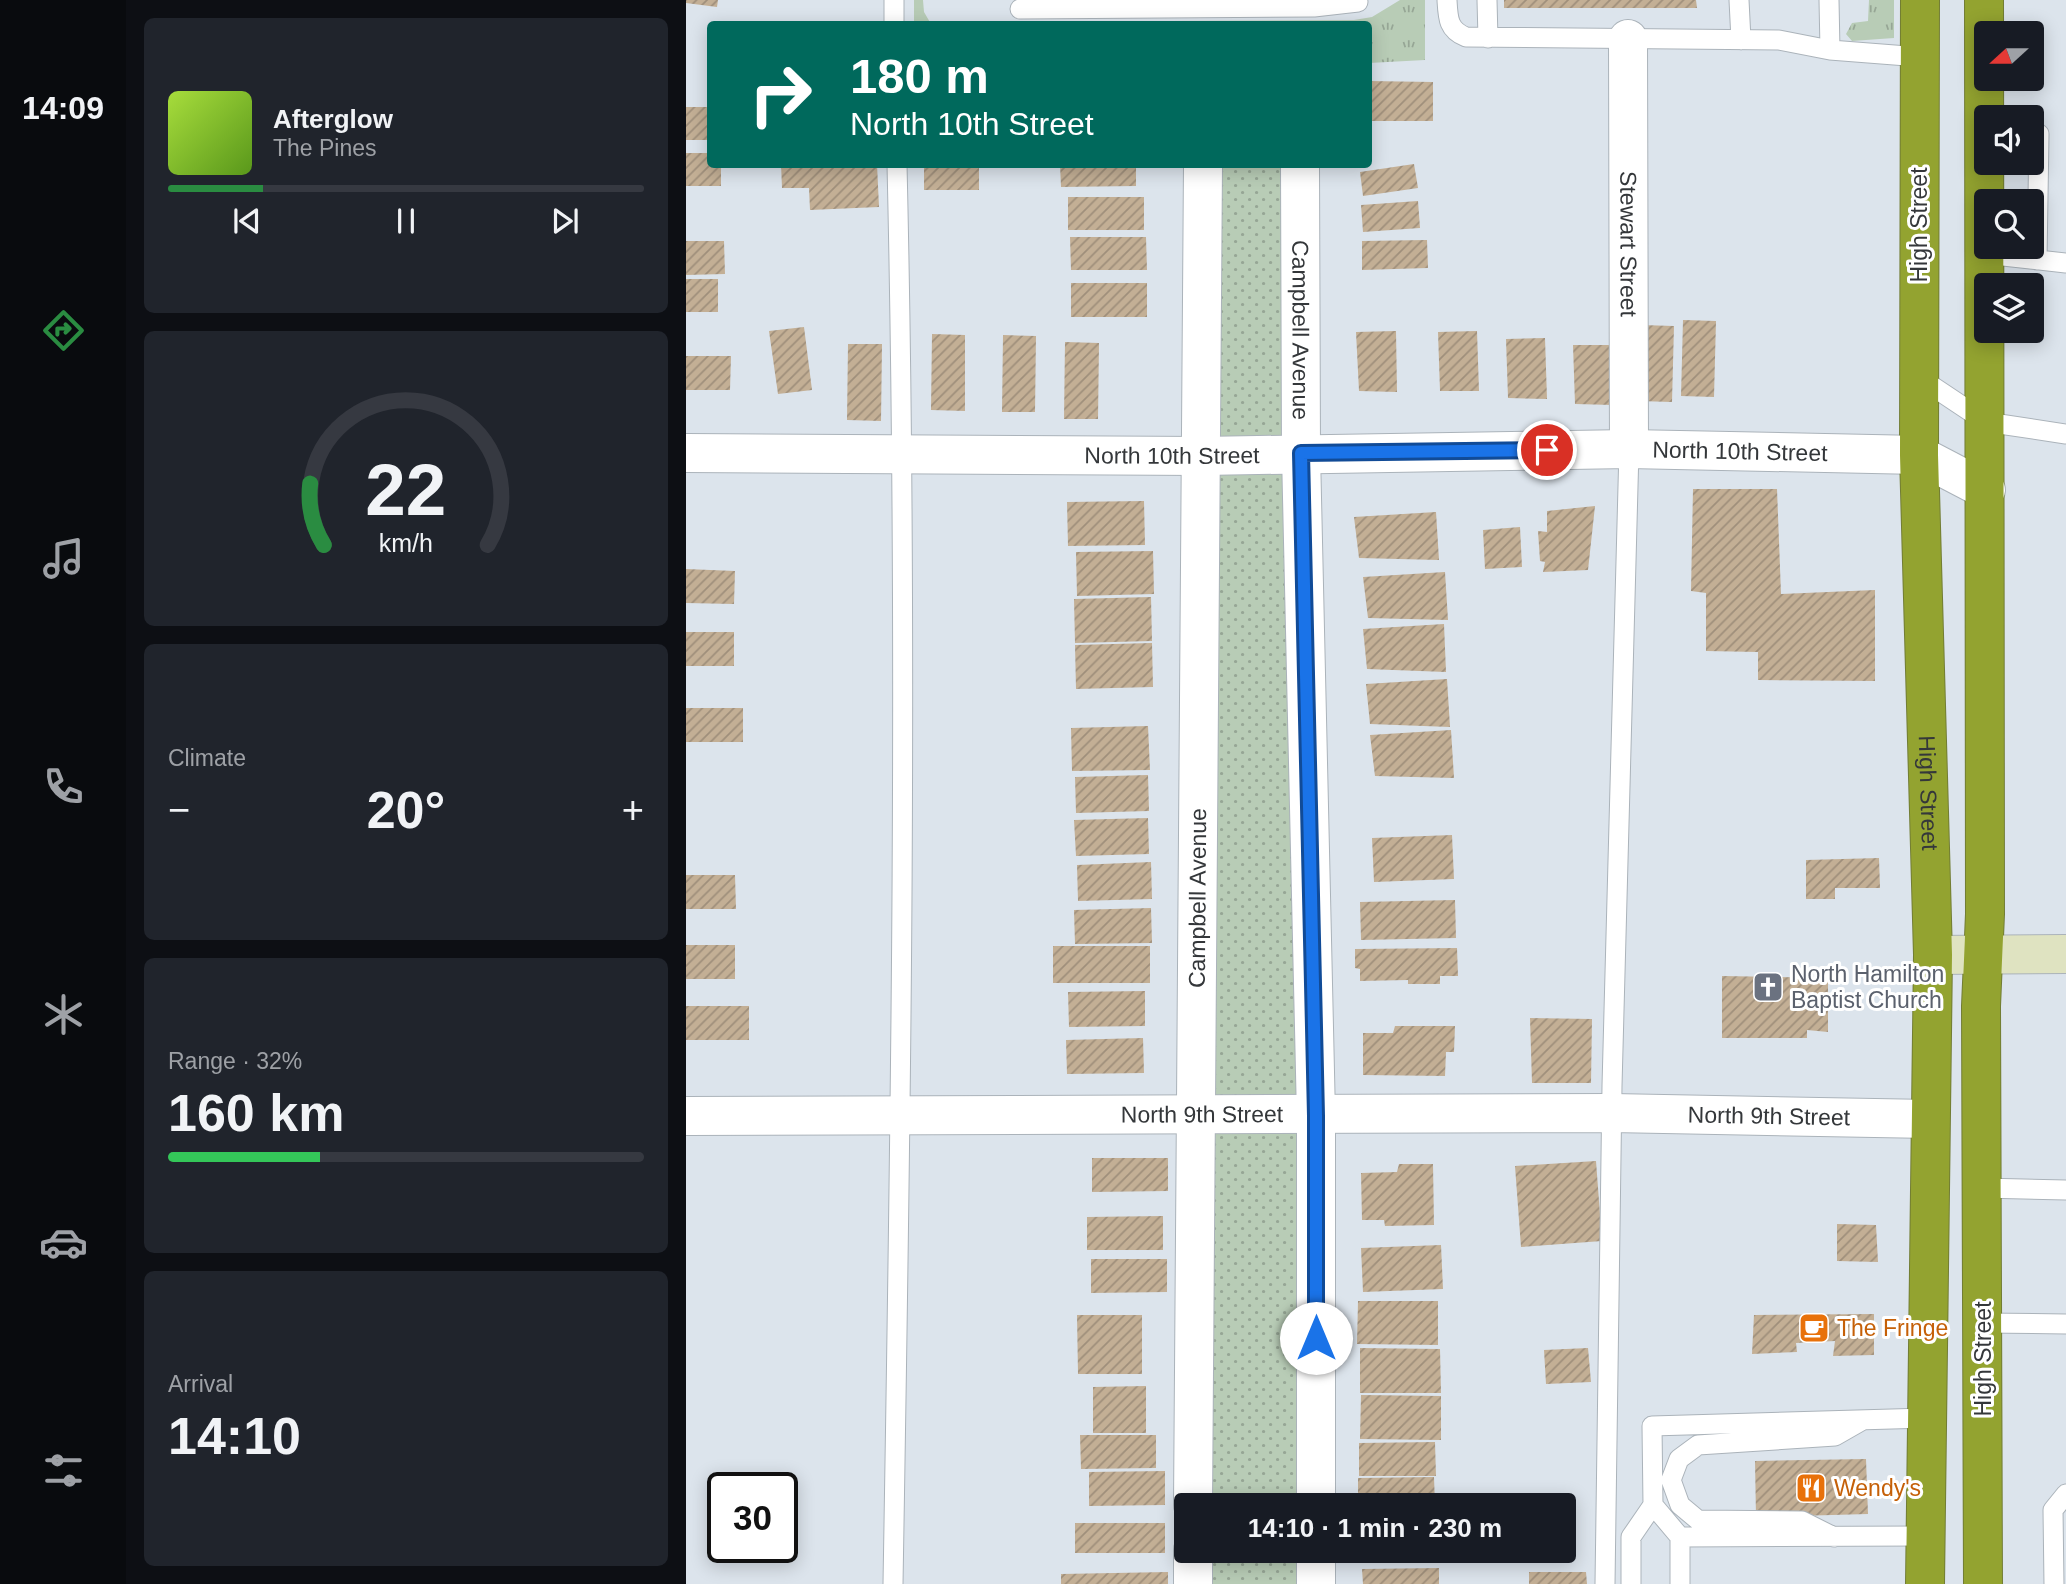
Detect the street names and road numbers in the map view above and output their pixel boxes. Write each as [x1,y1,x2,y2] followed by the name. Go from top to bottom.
[1906,167,1932,283] street label: High Street
[1615,171,1642,318] street label: Stewart Street
[1287,240,1314,420] street label: Campbell Avenue
[1652,436,1828,466] street label: North 10th Street
[1084,442,1260,469] street label: North 10th Street
[1914,735,1943,851] street label: High Street
[1184,808,1211,988] street label: Campbell Avenue
[1121,1101,1284,1128] street label: North 9th Street
[1688,1101,1851,1131] street label: North 9th Street
[1970,1301,1996,1417] street label: High Street

